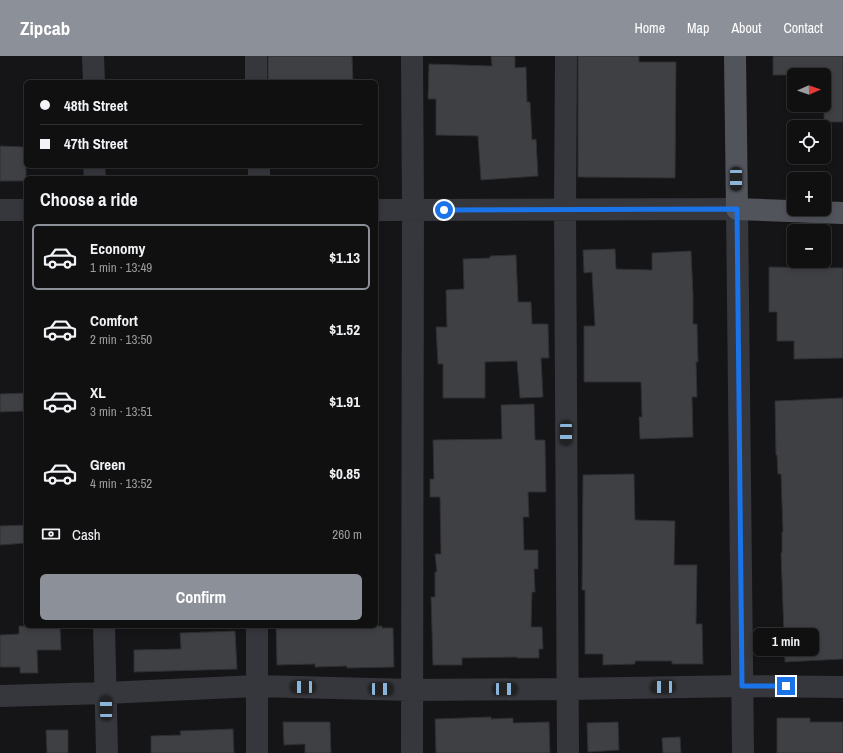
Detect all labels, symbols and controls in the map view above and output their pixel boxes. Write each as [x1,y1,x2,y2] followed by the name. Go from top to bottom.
[20,15,70,41] text: Zipcab
[634,19,665,37] text: Home
[687,19,709,37] text: Map
[731,19,761,37] text: About
[783,19,823,37] text: Contact
[787,68,831,112] north arrow
[787,68,831,268] map controls
[64,95,128,116] text: 48th Street
[787,120,831,164] button: locate
[64,133,128,154] text: 47th Street
[730,167,742,191] car
[787,172,831,216] button: +
[40,187,138,212] text: Choose a ride
[435,201,453,219] route start
[787,224,831,268] button: −
[90,238,145,259] text: Economy
[42,239,78,275] icon: car
[329,247,360,268] text: $1.13
[90,259,152,276] text: 1 min · 13:49
[90,310,138,331] text: Comfort
[42,311,78,347] icon: car
[329,319,360,340] text: $1.52
[90,331,152,348] text: 2 min · 13:50
[90,382,106,403] text: XL
[42,383,78,419] icon: car
[329,391,360,412] text: $1.91
[90,403,152,420] text: 3 min · 13:51
[560,421,572,445] car
[90,454,126,475] text: Green
[42,455,78,491] icon: car
[329,463,360,484] text: $0.85
[90,475,152,492] text: 4 min · 13:52
[40,523,62,545] icon: cash
[72,524,101,545] text: Cash
[332,526,362,543] text: 260 m
[40,574,362,620] button: Confirm
[753,628,819,656] callout: 1 min
[772,633,800,650] text: 1 min
[777,677,795,695] route end
[291,681,315,693] car
[651,681,675,693] car
[369,683,393,695] car
[493,683,517,695] car
[100,696,112,720] car

